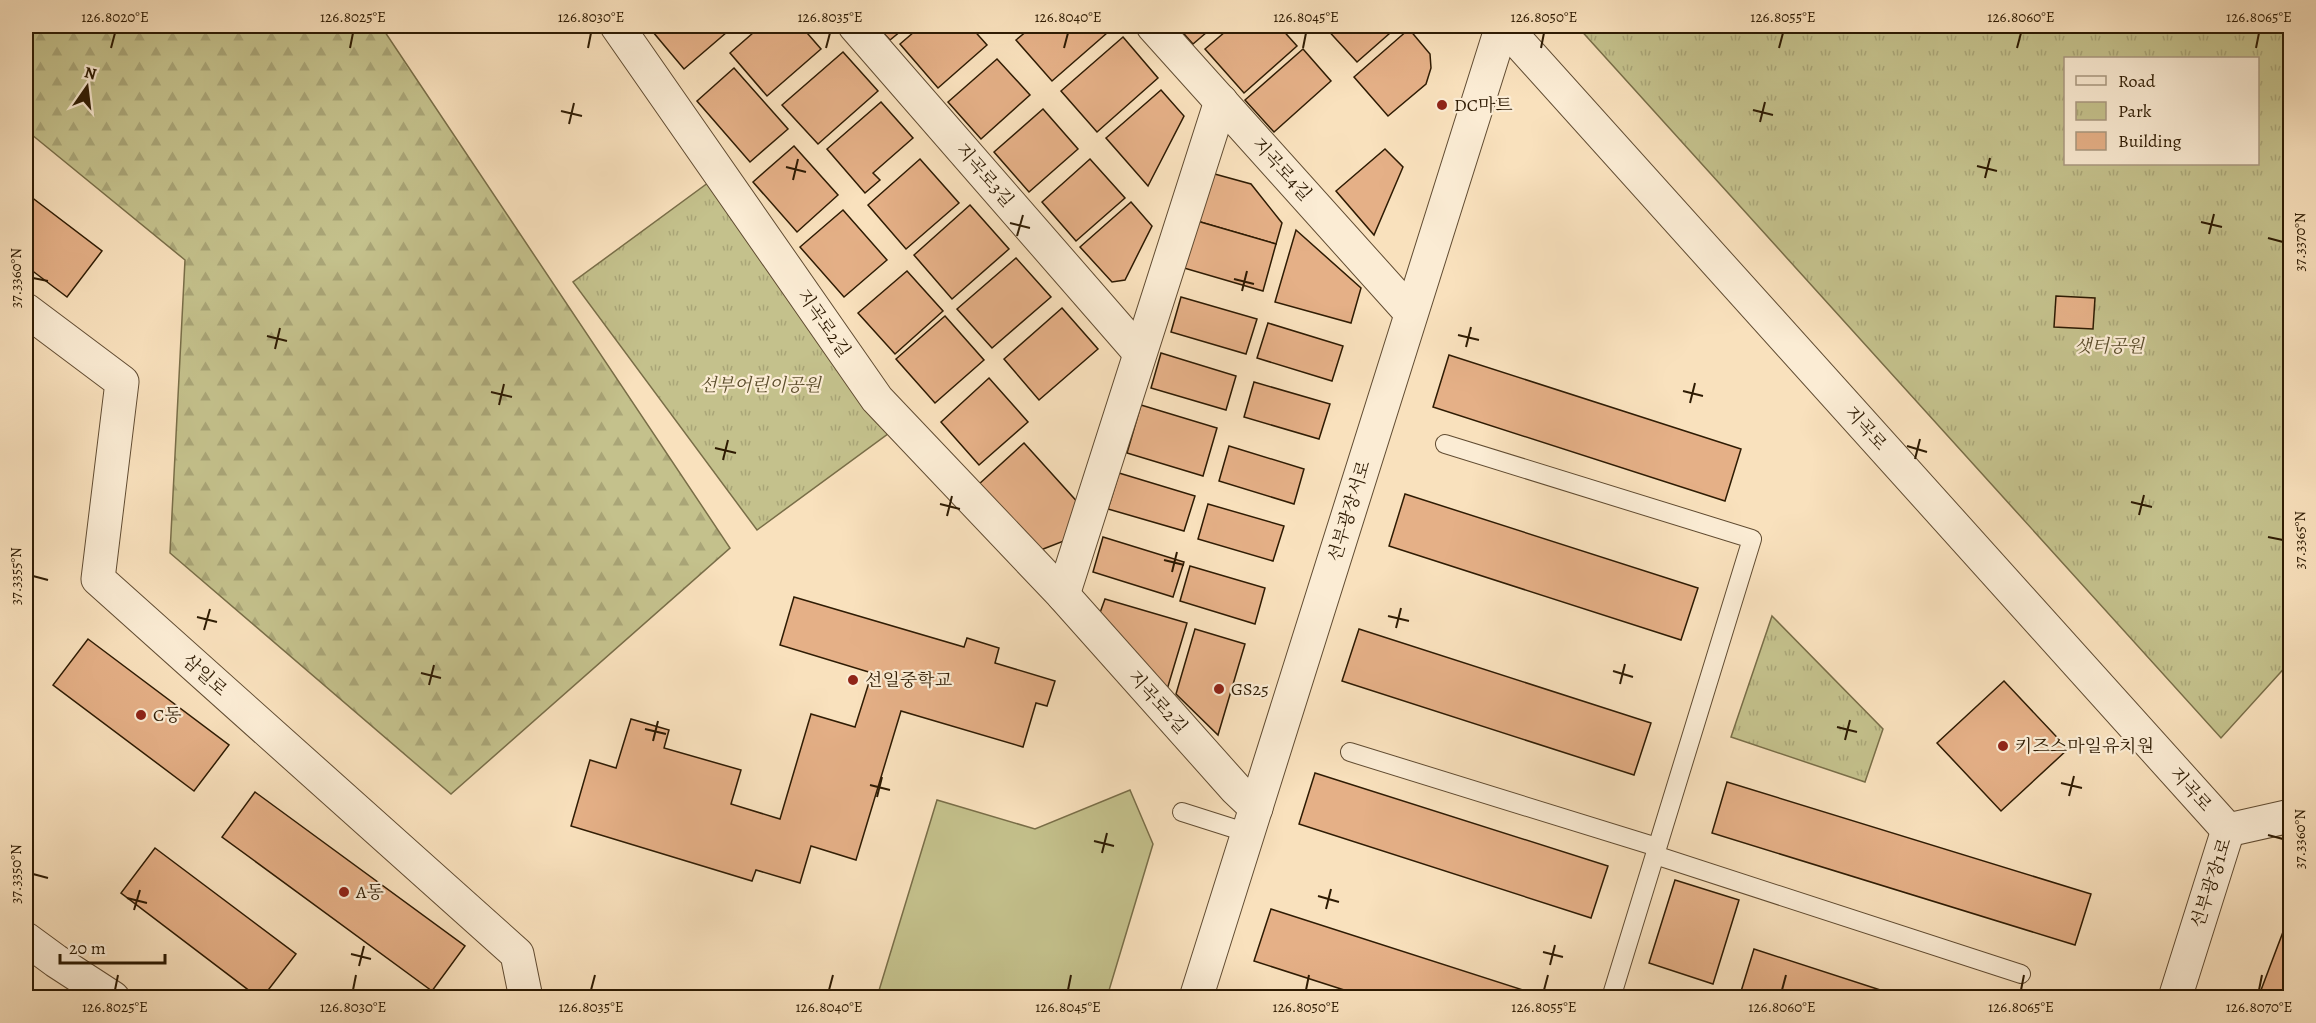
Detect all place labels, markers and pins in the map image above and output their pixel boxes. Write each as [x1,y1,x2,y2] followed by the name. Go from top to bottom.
[1454,93,1513,117] place label: DC마트
[1435,98,1449,112] marker: DC마트
[865,668,953,692] place label: 선일중학교
[846,673,860,687] marker: 선일중학교
[1231,677,1269,701] place label: GS25
[1212,682,1226,696] marker: GS25
[153,703,182,727] place label: C동
[134,708,148,722] marker: C동
[2015,734,2154,758] place label: 키즈스마일유치원
[1996,739,2010,753] marker: 키즈스마일유치원
[355,880,384,904] place label: A동
[337,885,351,899] marker: A동

